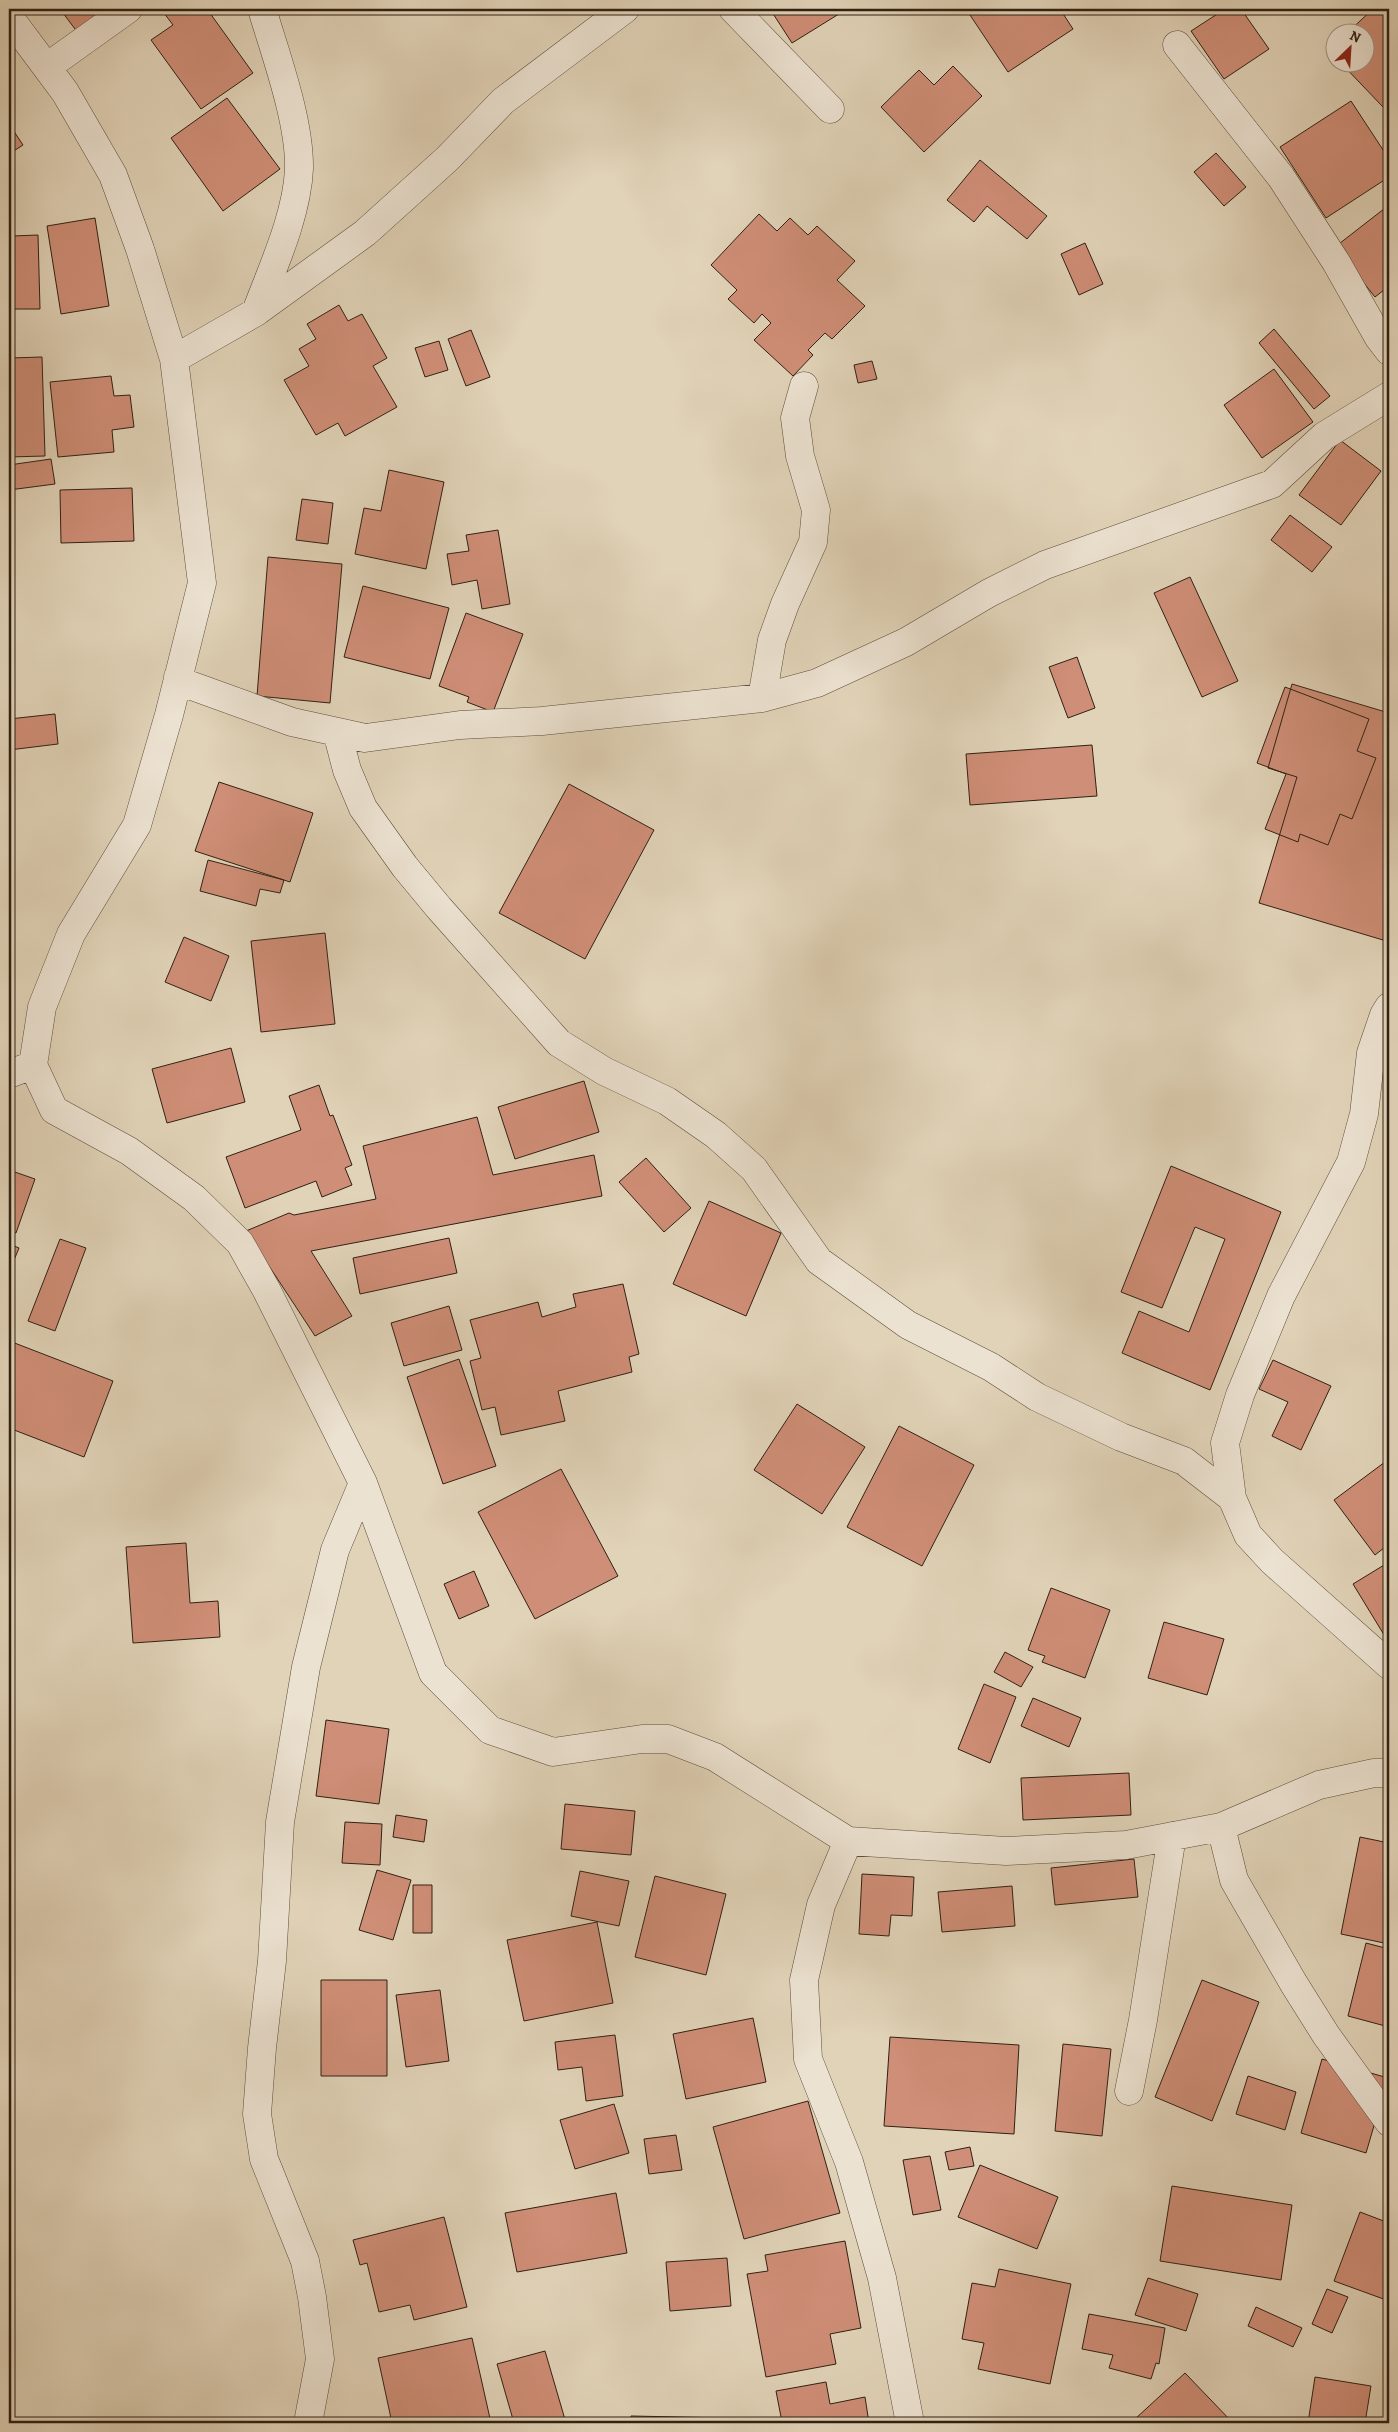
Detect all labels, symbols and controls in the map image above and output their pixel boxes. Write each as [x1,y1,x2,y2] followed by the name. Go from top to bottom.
[1326,22,1376,72] north arrow
[1347,26,1364,47] text: N

